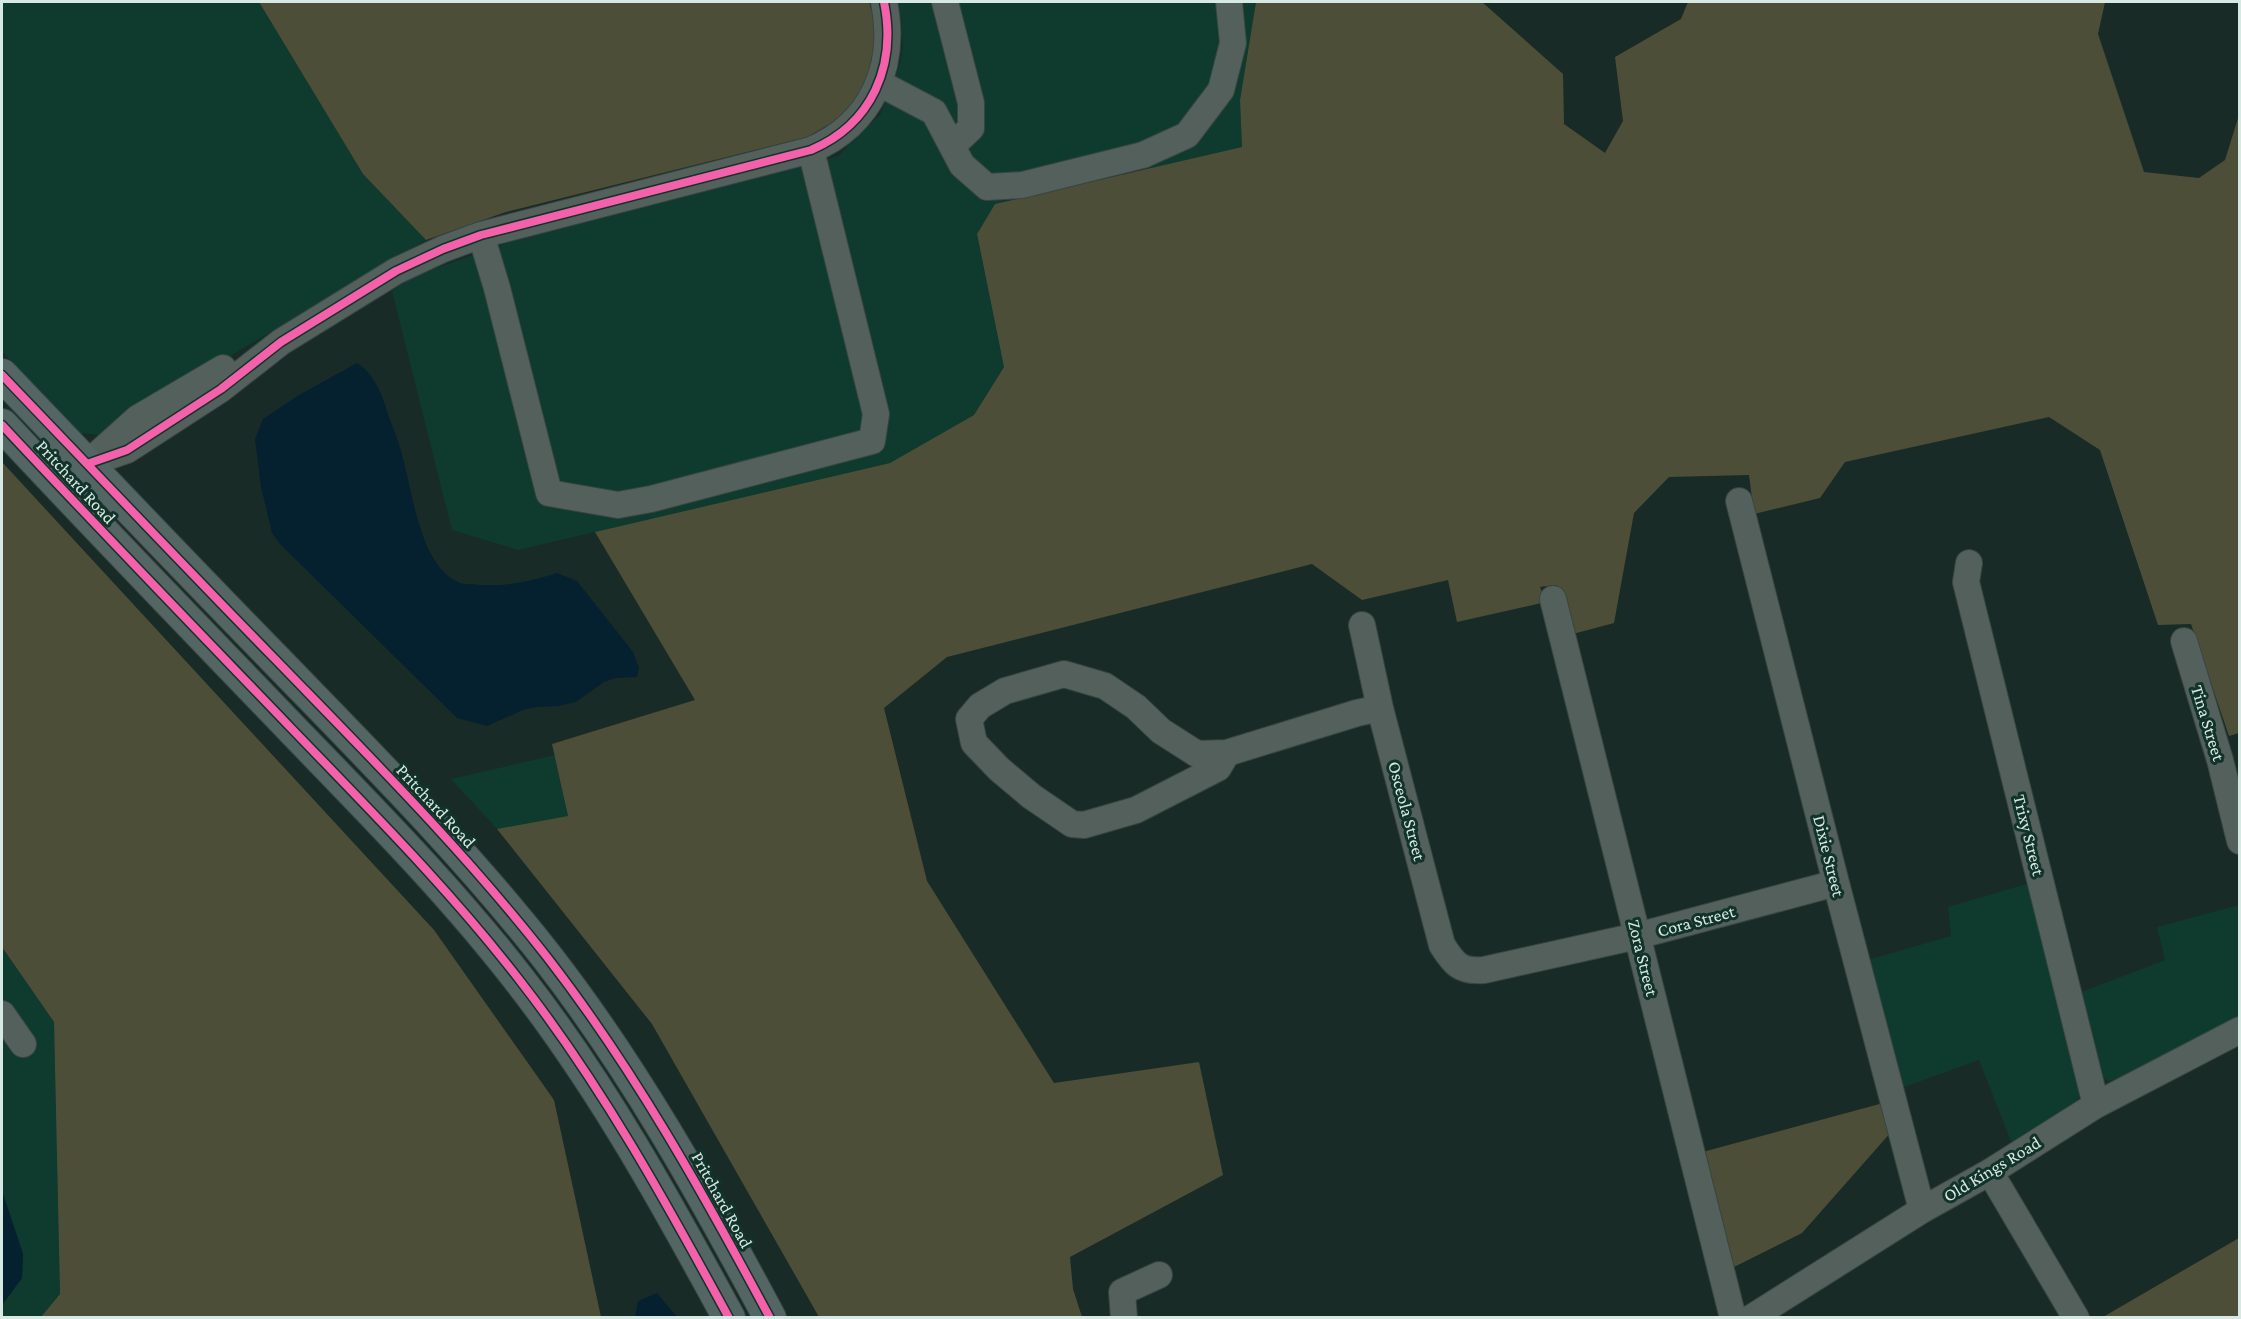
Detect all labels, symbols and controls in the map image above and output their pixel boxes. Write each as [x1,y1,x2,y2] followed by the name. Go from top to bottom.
[32,436,120,528] street label: Pritchard Road
[2187,683,2229,764] street label: Tina Street
[1384,759,1430,864] street label: Osceola Street
[392,760,480,852] street label: Pritchard Road
[2009,792,2049,879] street label: Trixy Street
[1809,813,1849,900] street label: Dixie Street
[1655,901,1738,941] street label: Cora Street
[1624,918,1662,999] street label: Zora Street
[1940,1132,2045,1206] street label: Old Kings Road
[687,1148,757,1252] street label: Pritchard Road

